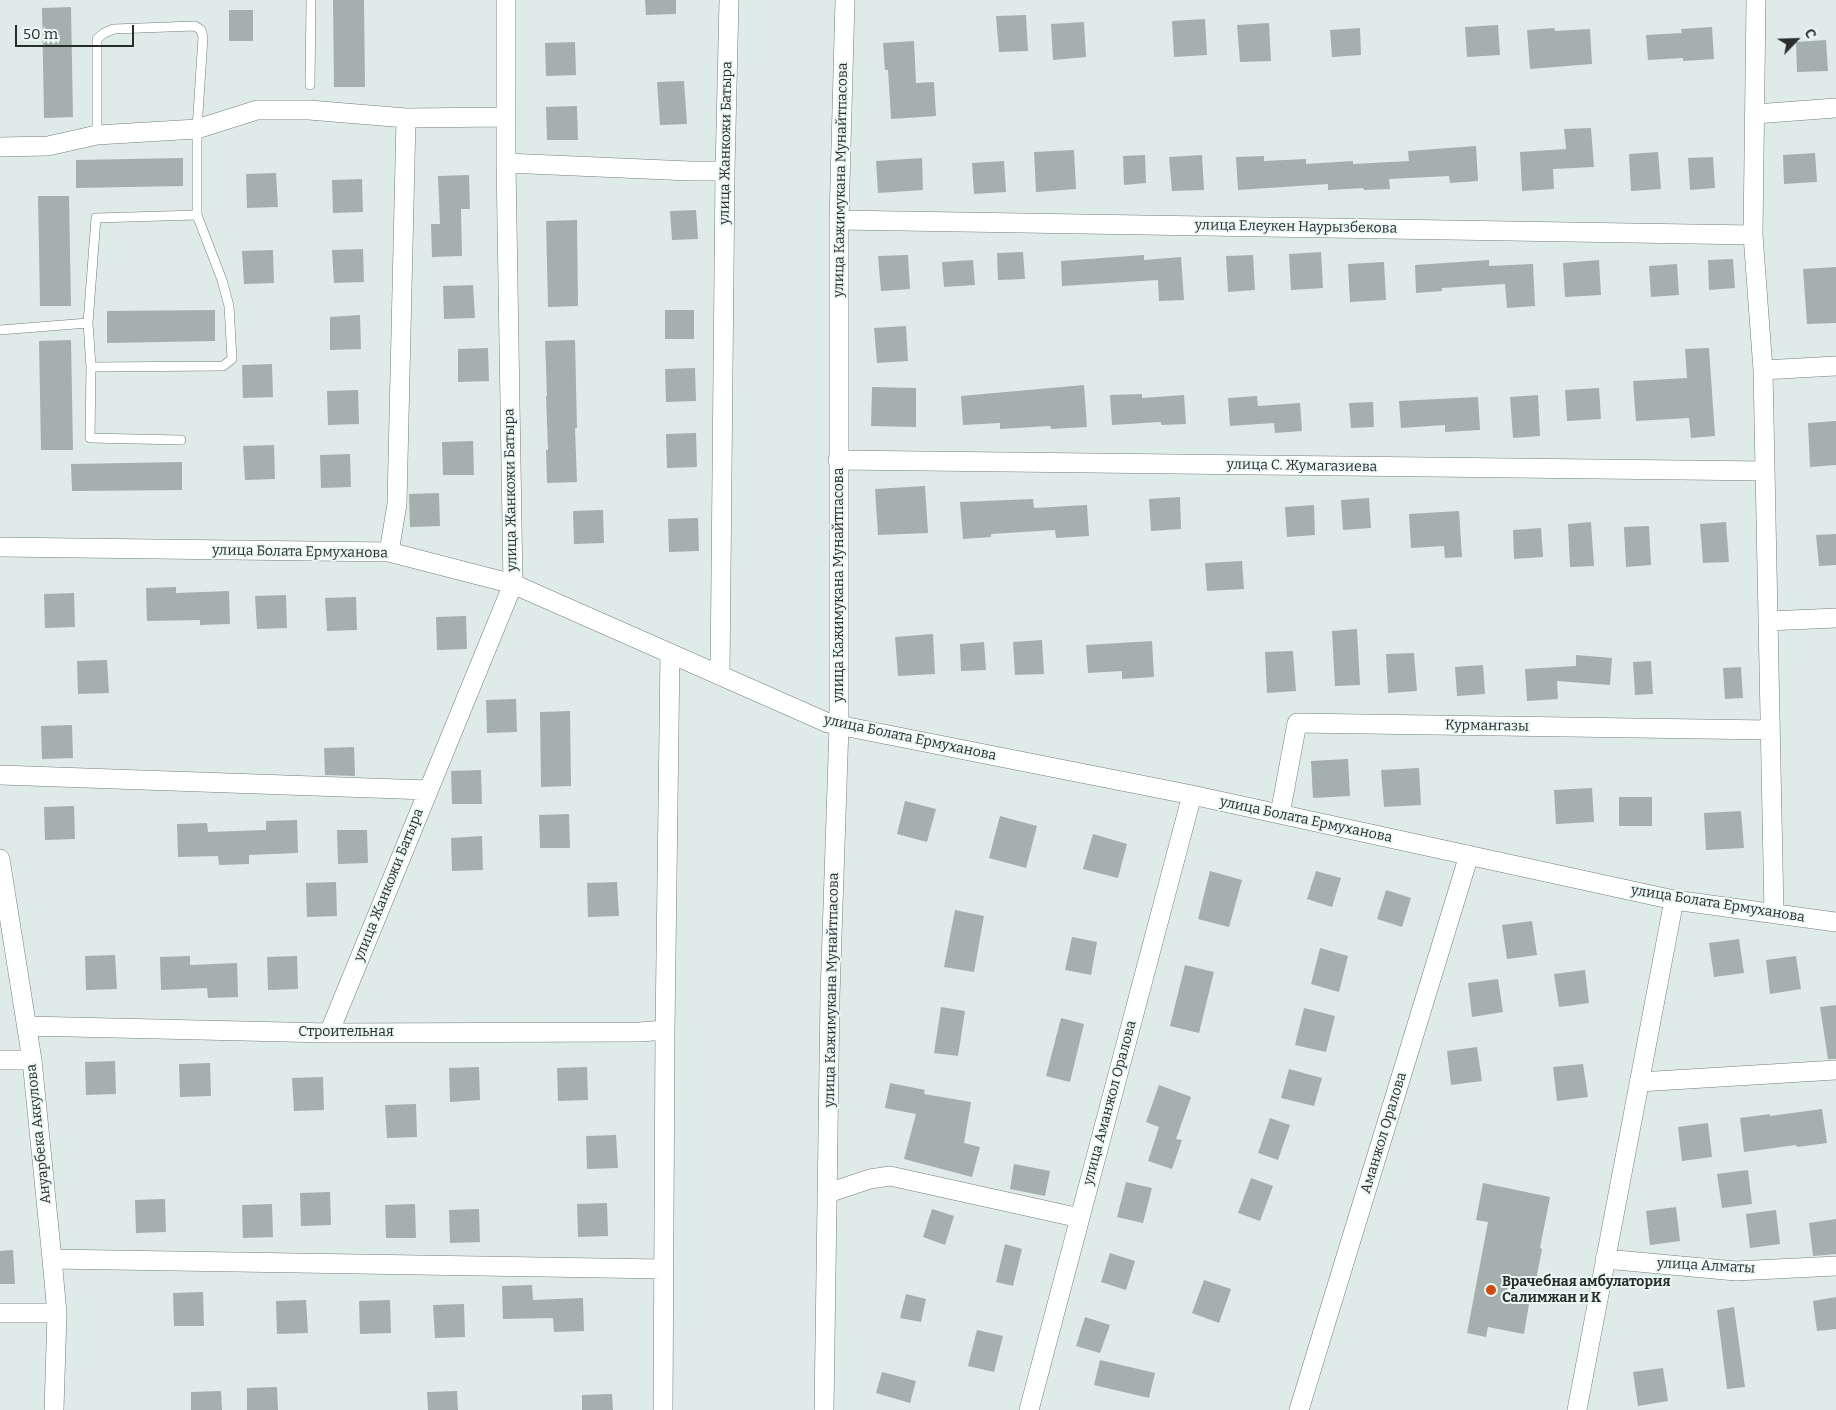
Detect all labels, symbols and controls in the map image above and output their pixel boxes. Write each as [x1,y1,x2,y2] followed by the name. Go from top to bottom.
[18,15,136,47] scale bar
[1771,15,1821,65] north arrow
[23,25,58,43] text: 50 m
[1801,26,1820,41] text: С
[716,61,736,225] street label: улица Жанкожи Батыра
[831,62,851,298] street label: улица Кажимукана Мунайтпасова
[1195,217,1397,237] street label: улица Елеукен Наурызбекова
[501,408,521,572] street label: улица Жанкожи Батыра
[1227,456,1377,476] street label: улица С. Жумагазиева
[831,468,847,702] street label: улица Кажимукана Мунайтпасова
[212,542,388,562] street label: улица Болата Ермуханова
[822,712,998,764] street label: улица Болата Ермуханова
[1445,717,1529,735] street label: Курмангазы
[1218,794,1394,846] street label: улица Болата Ермуханова
[351,806,427,964] street label: улица Жанкожи Батыра
[822,872,842,1108] street label: улица Кажимукана Мунайтпасова
[1630,882,1806,926] street label: улица Болата Ермуханова
[1080,1019,1140,1187] street label: улица Аманжол Оралова
[298,1024,394,1040] street label: Строительная
[23,1063,55,1205] street label: Ануарбека Аккулова
[1358,1070,1410,1196] street label: Аманжол Оралова
[1656,1255,1756,1277] street label: улица Алматы
[1502,1274,1670,1306] place label: Врачебная амбулатория Салимжан и К
[1484,1283,1498,1297] marker: Врачебная амбулатория Салимжан и К

